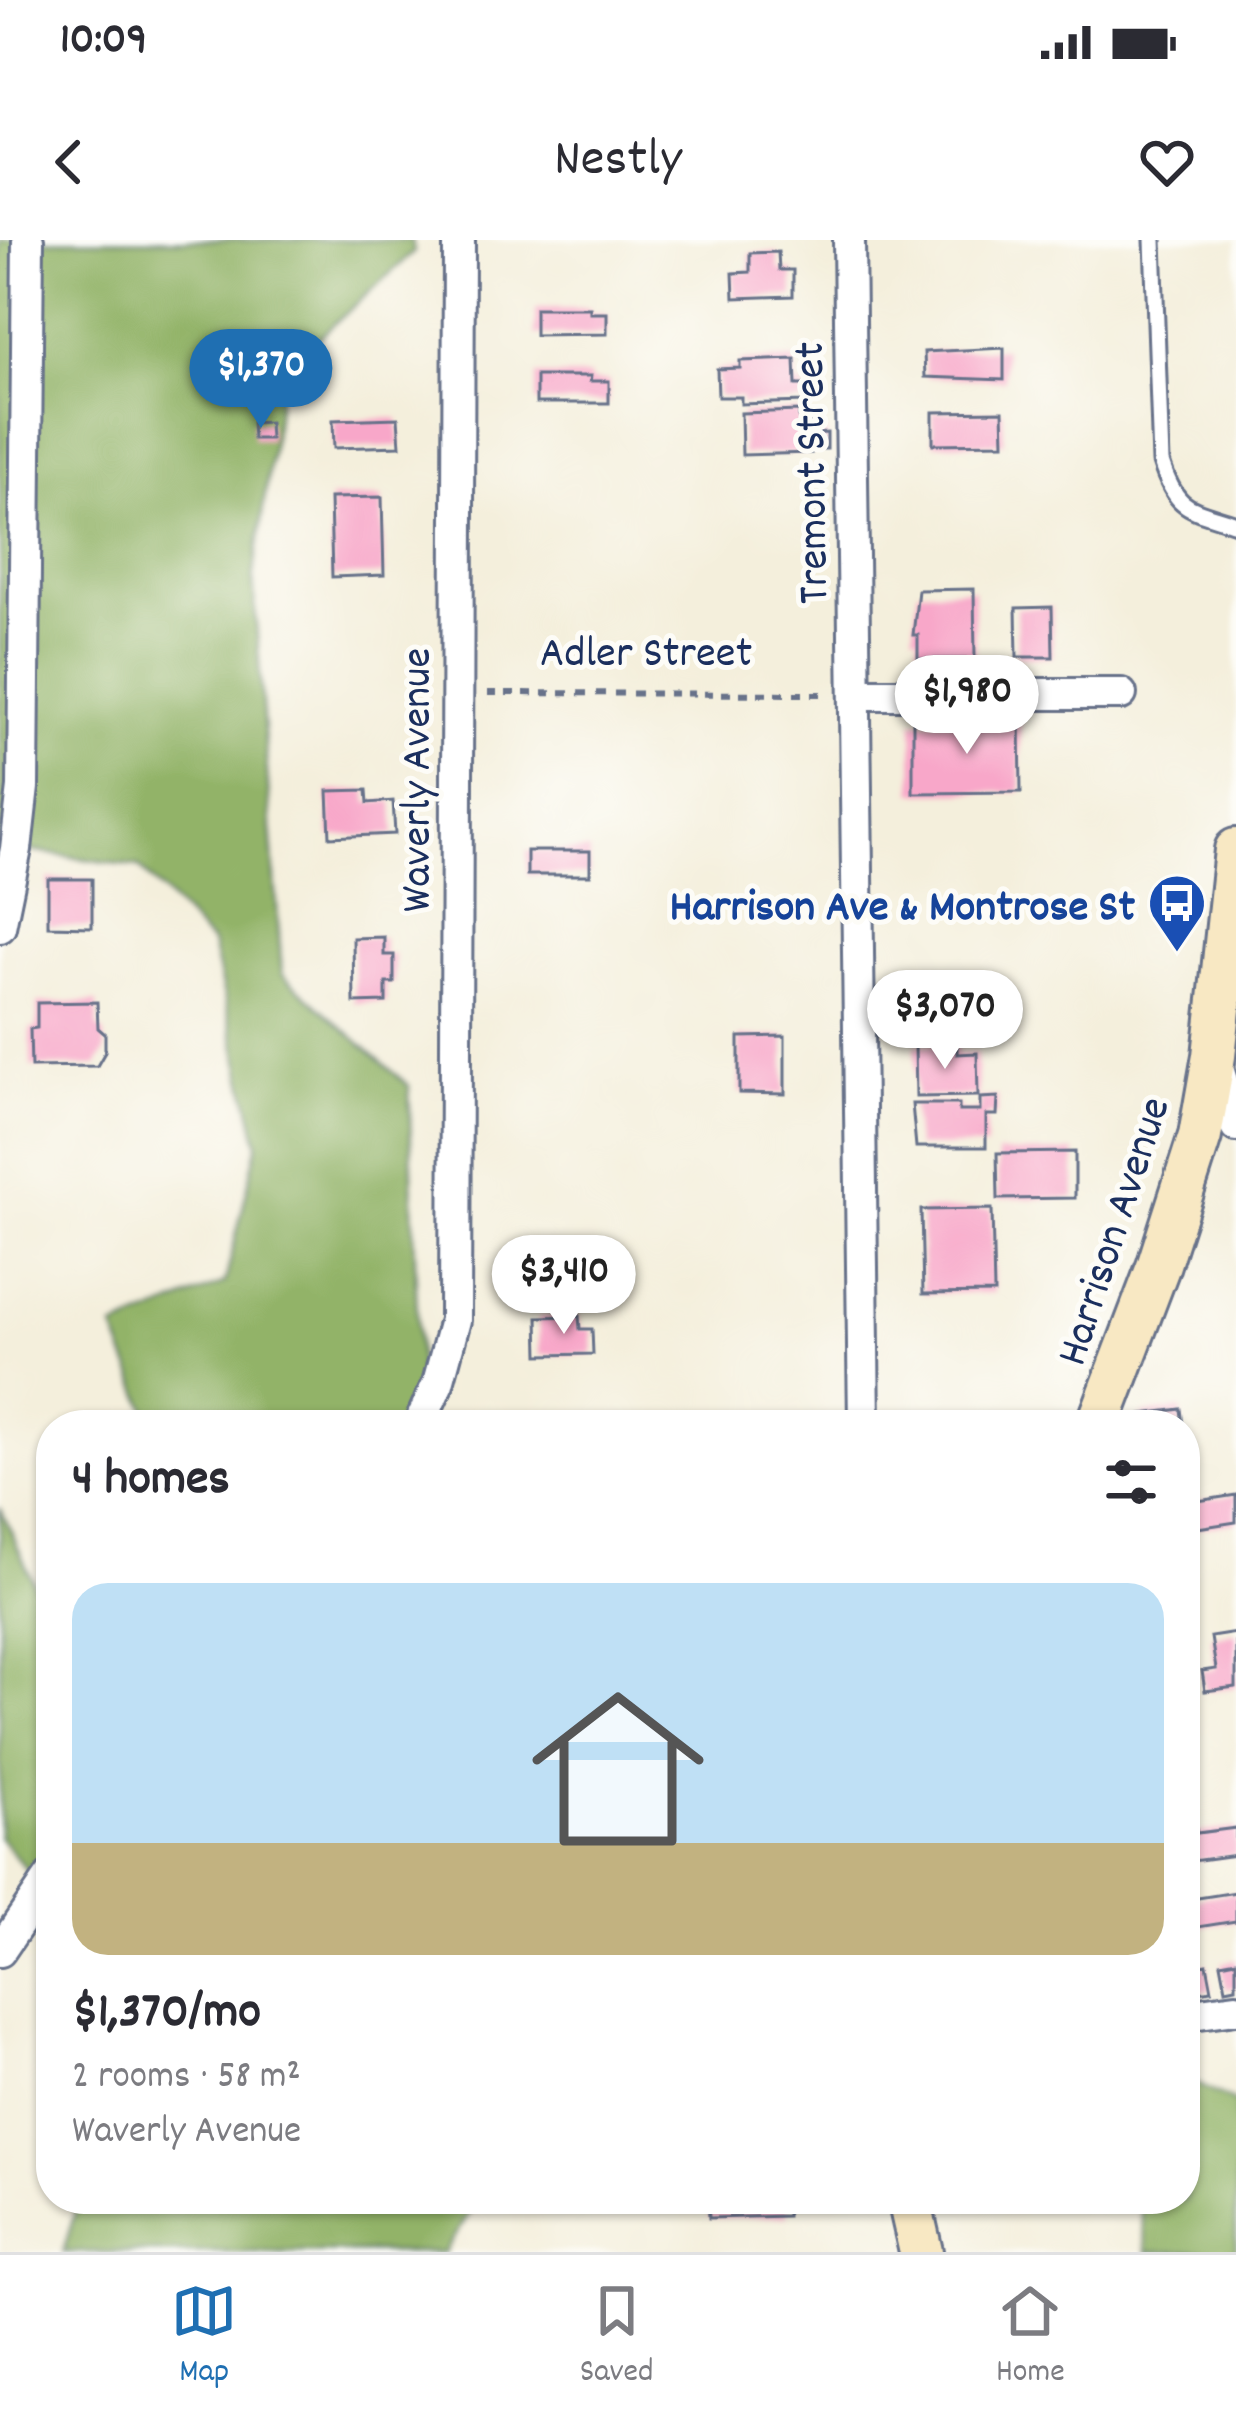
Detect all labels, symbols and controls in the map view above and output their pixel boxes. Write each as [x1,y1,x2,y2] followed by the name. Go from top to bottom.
[60,10,147,74] text: 10:09
[554,124,682,201] text: Nestly
[36,129,102,195] icon: back
[1134,129,1200,195] icon: heart
[163,329,359,431] pin: $1,370
[216,340,306,395] text: $1,370
[781,341,849,605] street label: Tremont Street
[540,624,752,688] street label: Adler Street
[388,648,452,912] street label: Waverly Avenue
[869,655,1065,757] pin: $1,980
[922,666,1012,721] text: $1,980
[1146,872,1208,954] bus stop icon: Harrison Ave & Montrose St
[670,878,1135,942] place label: Harrison Ave & Montrose St
[847,970,1043,1072] pin: $3,070
[894,981,996,1036] text: $3,070
[1043,1090,1190,1375] street label: Harrison Avenue
[466,1235,662,1337] pin: $3,410
[519,1246,609,1301] text: $3,410
[72,1446,230,1518] text: 4 homes
[1098,1449,1164,1515] icon: filters
[510,1661,726,1877] icon: home
[72,1979,261,2051] text: $1,370/mo
[72,2051,301,2106] text: 2 rooms · 58 m²
[72,2106,301,2161] text: Waverly Avenue
[171,2278,237,2397] tab: Map
[580,2278,654,2397] tab: Saved
[996,2278,1065,2397] tab: Home

